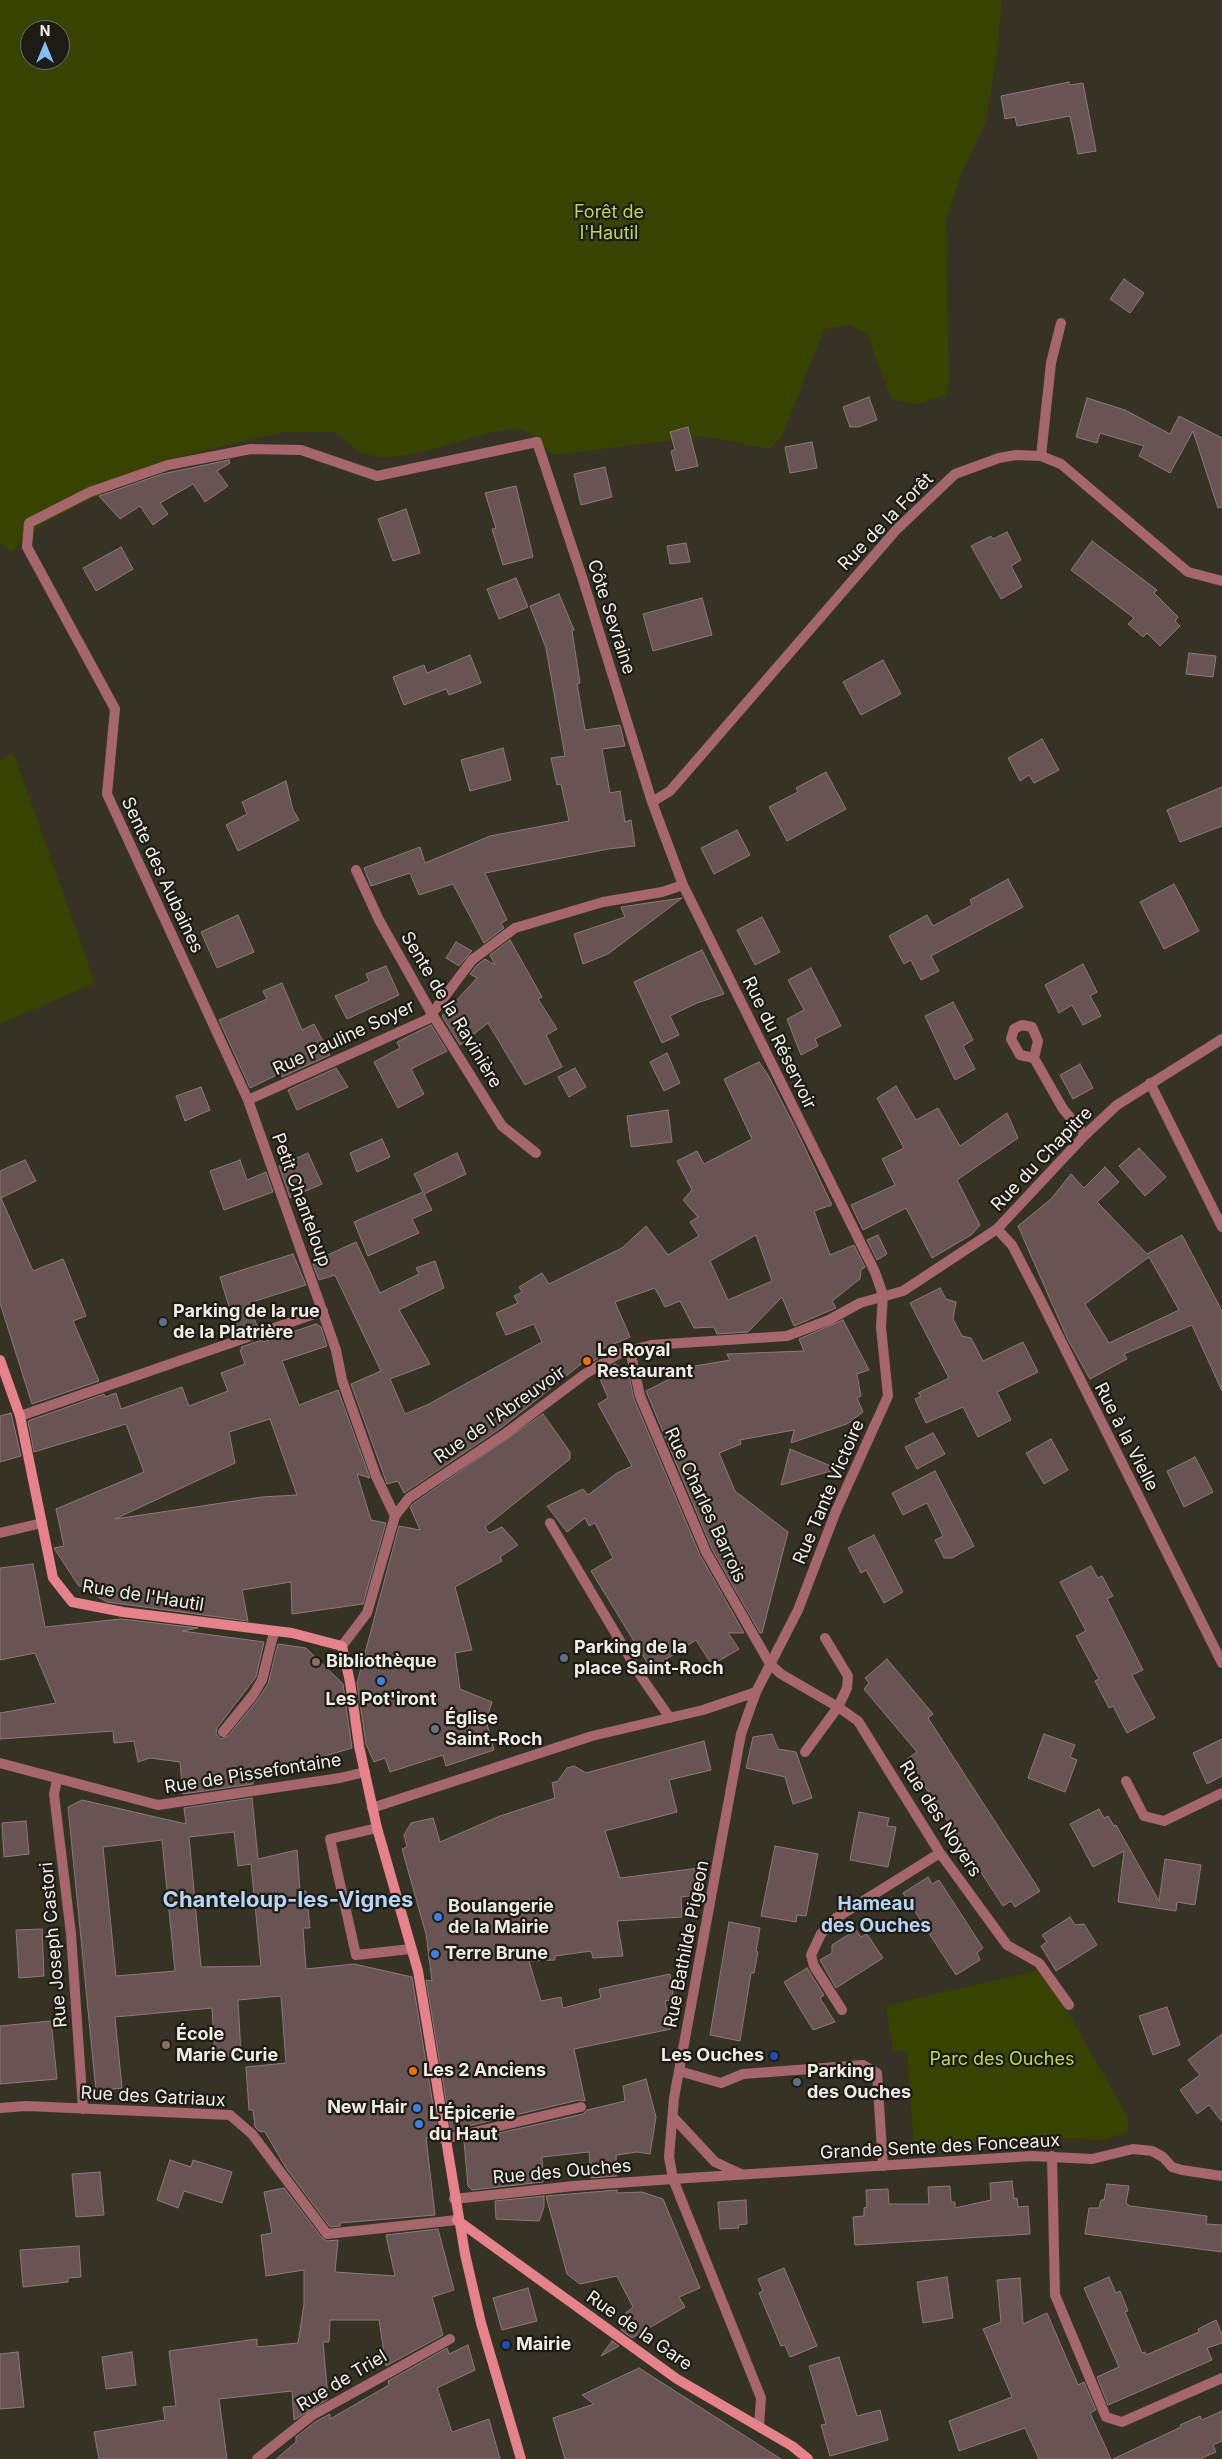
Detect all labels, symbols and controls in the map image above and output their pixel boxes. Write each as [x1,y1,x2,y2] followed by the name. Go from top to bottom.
[20,20,70,70] north arrow
[40,22,50,39] text: N
[574,202,644,244] park label: Forêt de l'Hautil
[834,469,938,575] street label: Rue de la Forêt
[582,557,640,677] street label: Côte Sevraine
[116,794,208,956] street label: Sente des Aubaines
[396,928,506,1092] street label: Sente de la Ravinière
[737,973,821,1113] street label: Rue du Réservoir
[270,996,418,1080] street label: Rue Pauline Soyer
[987,1102,1097,1216] street label: Rue du Chapitre
[267,1130,335,1270] street label: Petit Chanteloup
[173,1301,320,1344] place label: Parking de la rue de la Platrière
[157,1316,169,1328] marker: Parking de la rue de la Platrière
[597,1340,693,1382] place label: Le Royal Restaurant
[581,1355,593,1367] marker: Le Royal Restaurant
[430,1362,570,1468] street label: Rue de l'Abreuvoir
[1089,1379,1163,1495] street label: Rue à la Vielle
[789,1416,869,1568] street label: Rue Tante Victoire
[660,1424,750,1586] street label: Rue Charles Barrois
[81,1576,205,1616] street label: Rue de l'Hautil
[574,1637,724,1680] place label: Parking de la place Saint-Roch
[326,1651,437,1673] place label: Bibliothèque
[558,1652,570,1664] marker: Parking de la place Saint-Roch
[310,1656,322,1668] marker: Bibliothèque
[375,1675,387,1687] marker: Les Pot'iront
[325,1689,437,1711] place label: Les Pot'iront
[445,1708,542,1750] place label: Église Saint-Roch
[429,1723,441,1735] marker: Église Saint-Roch
[163,1749,343,1799] street label: Rue de Pissefontaine
[894,1757,986,1881] street label: Rue des Noyers
[660,1858,714,2030] street label: Rue Bathilde Pigeon
[36,1861,72,2029] street label: Rue Joseph Castori
[163,1887,413,1913] district label: Chanteloup-les-Vignes
[821,1893,931,1937] district label: Hameau des Ouches
[448,1896,554,1938] place label: Boulangerie de la Mairie
[432,1911,444,1923] marker: Boulangerie de la Mairie
[445,1943,548,1965] place label: Terre Brune
[429,1948,441,1960] marker: Terre Brune
[176,2024,278,2066] place label: École Marie Curie
[160,2039,172,2051] marker: École Marie Curie
[661,2045,764,2067] place label: Les Ouches
[930,2049,1074,2071] park label: Parc des Ouches
[768,2050,780,2062] marker: Les Ouches
[423,2060,546,2082] place label: Les 2 Anciens
[807,2061,911,2104] place label: Parking des Ouches
[407,2065,419,2077] marker: Les 2 Anciens
[791,2076,803,2088] marker: Parking des Ouches
[80,2082,226,2112] street label: Rue des Gatriaux
[327,2097,407,2119] place label: New Hair
[411,2102,423,2114] marker: New Hair
[429,2103,515,2146] place label: L'Épicerie du Haut
[413,2118,425,2130] marker: L'Épicerie du Haut
[819,2130,1061,2164] street label: Grande Sente des Fonceaux
[492,2155,632,2189] street label: Rue des Ouches
[582,2286,696,2376] street label: Rue de la Gare
[516,2334,571,2356] place label: Mairie
[500,2339,512,2351] marker: Mairie
[293,2346,391,2416] street label: Rue de Triel

